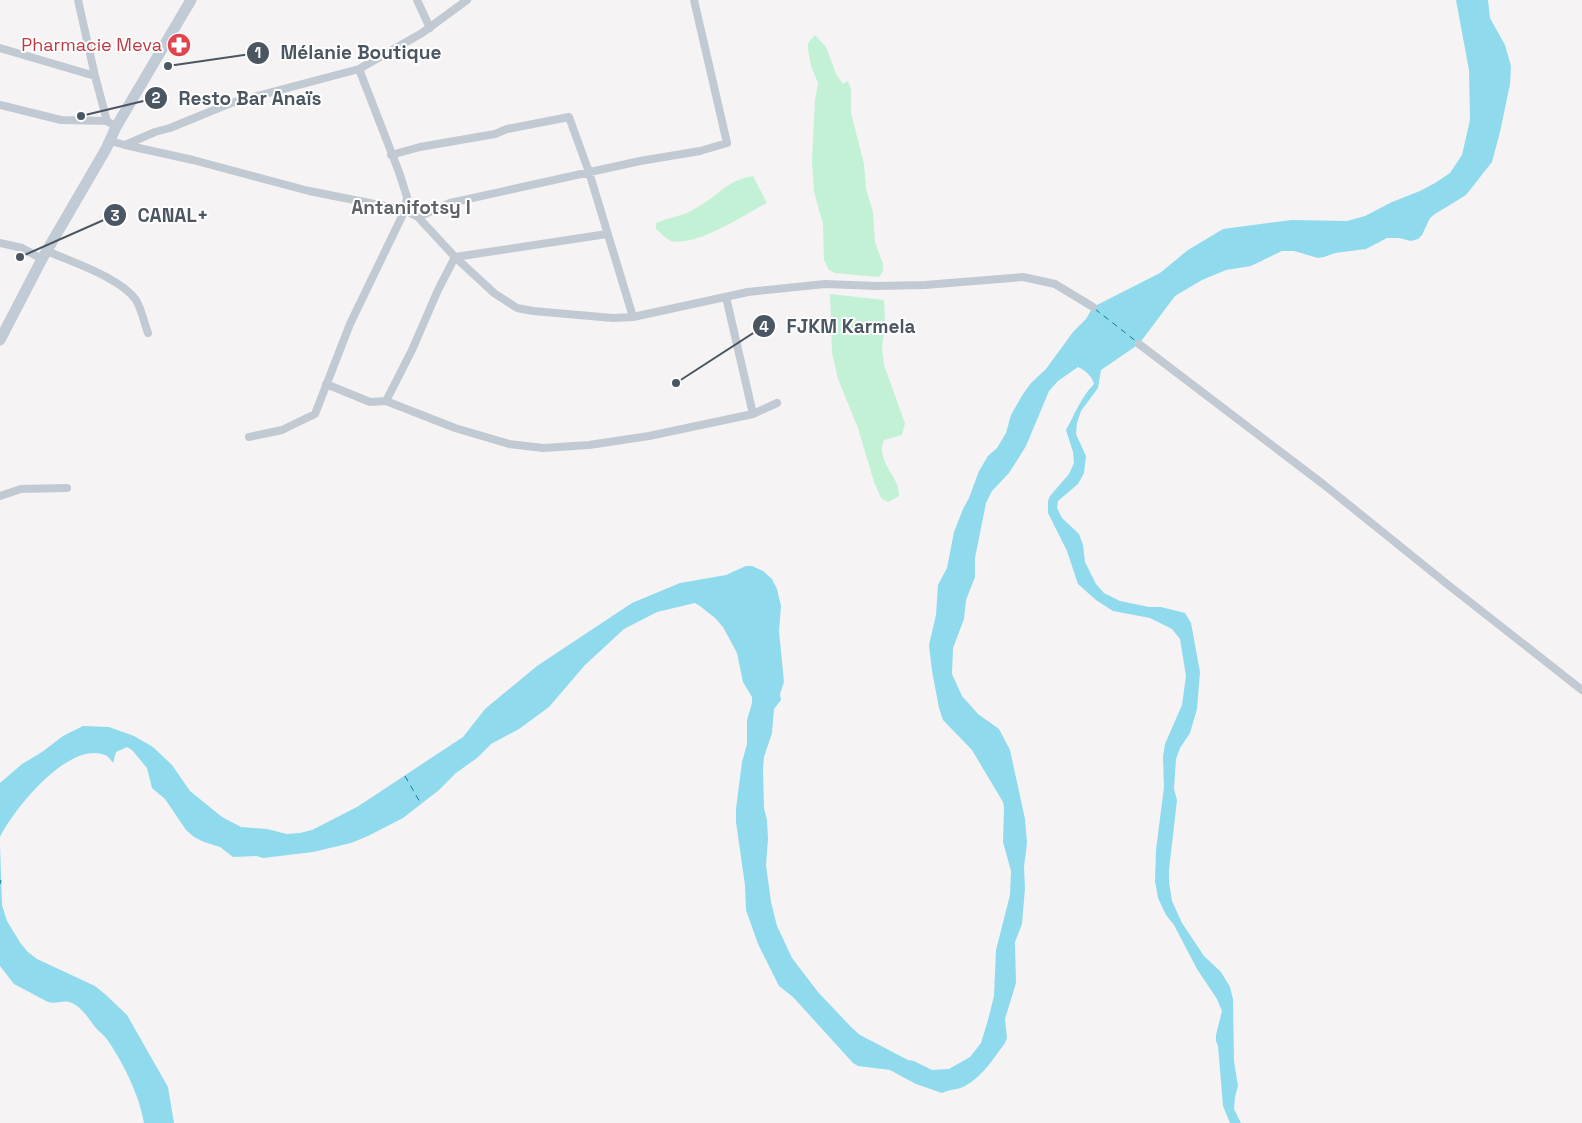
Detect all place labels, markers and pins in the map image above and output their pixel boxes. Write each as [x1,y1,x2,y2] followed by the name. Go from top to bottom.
[166,32,192,58] pharmacy icon: Pharmacie Meva
[21,33,162,56] place label: Pharmacie Meva
[246,36,451,70] callout: Mélanie Boutique
[143,81,332,115] callout: Resto Bar Anaïs
[103,198,219,232] callout: CANAL+
[751,309,925,343] callout: FJKM Karmela

